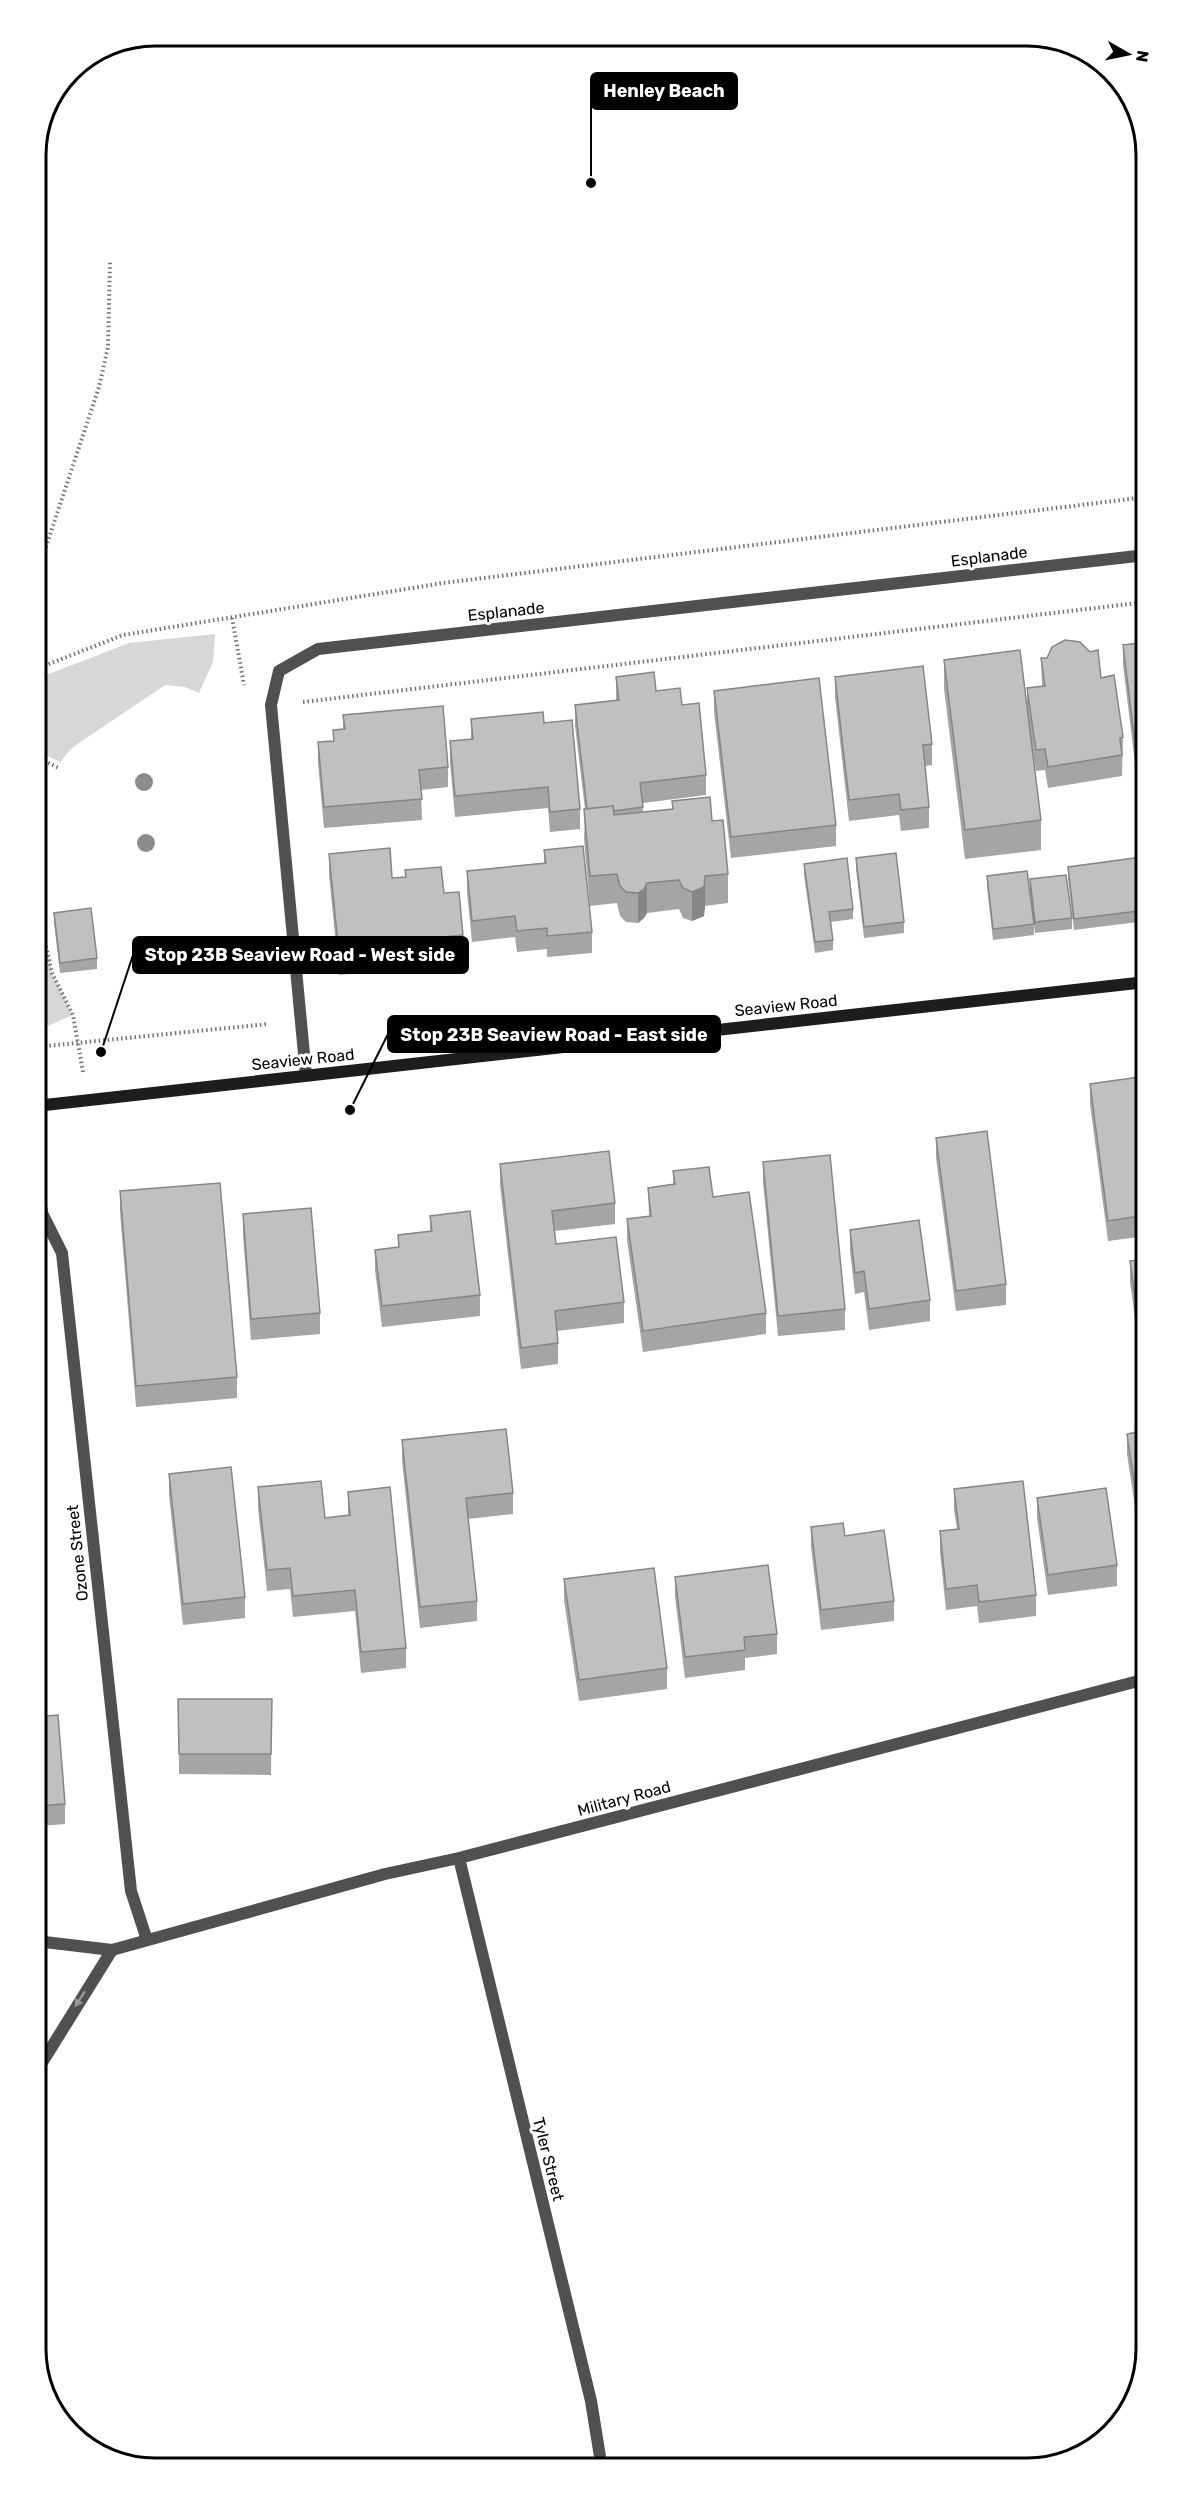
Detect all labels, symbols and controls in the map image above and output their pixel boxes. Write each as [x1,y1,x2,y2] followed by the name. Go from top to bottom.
[1098,24,1158,84] north arrow
[1132,49,1153,63] text: N
[591,73,737,109] callout: Henley Beach
[603,80,725,102] text: Henley Beach
[950,542,1029,571] street label: Esplanade
[467,598,545,625] street label: Esplanade
[133,937,468,973] callout: Stop 23B Seaview Road - West side
[145,944,456,966] text: Stop 23B Seaview Road - West side
[734,991,838,1020] street label: Seaview Road
[388,1016,720,1052] callout: Stop 23B Seaview Road - East side
[400,1024,708,1046] text: Stop 23B Seaview Road - East side
[251,1045,355,1074] street label: Seaview Road
[63,1504,92,1602] street label: Ozone Street
[575,1777,673,1820] street label: Military Road
[75,1991,86,2007] one-way arrow
[529,2115,568,2203] street label: Tyler Street

